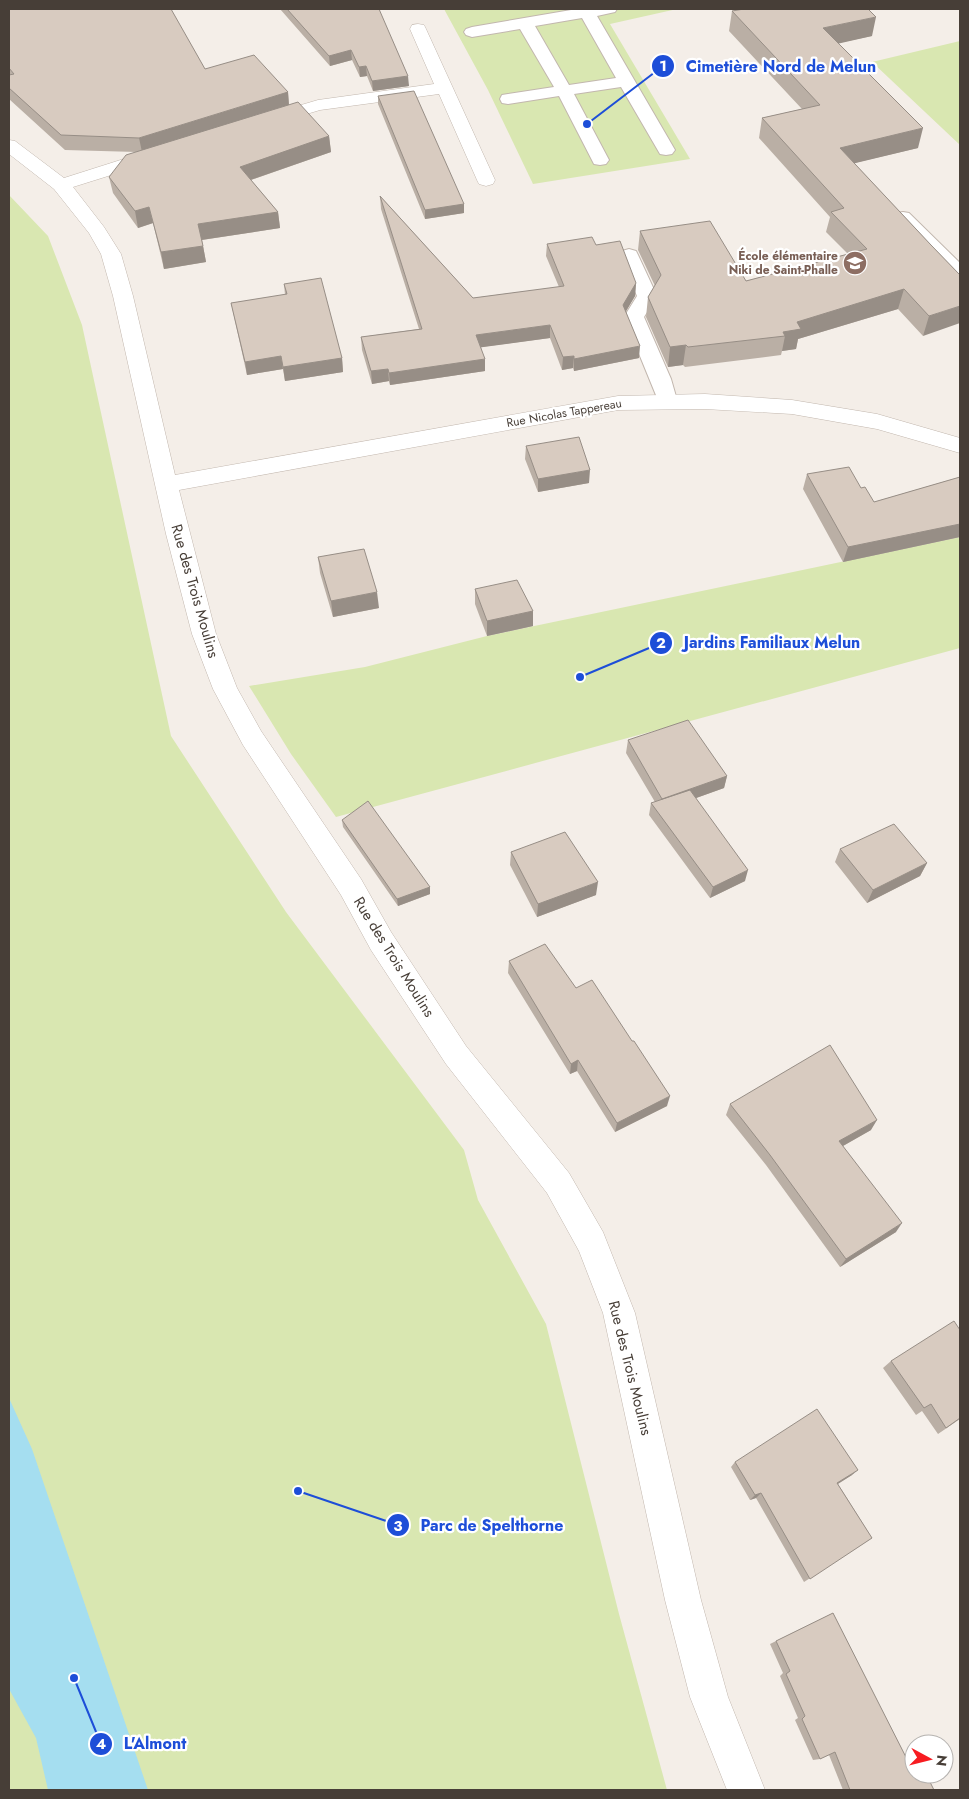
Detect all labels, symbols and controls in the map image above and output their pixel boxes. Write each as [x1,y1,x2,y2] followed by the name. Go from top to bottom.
[650,51,886,82] callout: Cimetière Nord de Melun
[659,55,667,77] text: 1
[686,55,876,78] text: Cimetière Nord de Melun
[729,247,838,279] place label: École élémentaire Niki de Saint-Phalle
[842,250,868,276] school or university icon: École élémentaire Niki de Saint-Phalle
[505,394,623,432] street label: Rue Nicolas Tappereau
[165,522,225,660] street label: Rue des Trois Moulins
[648,627,870,658] callout: Jardins Familiaux Melun
[681,631,860,654] text: Jardins Familiaux Melun
[656,632,666,654] text: 2
[348,893,440,1021] street label: Rue des Trois Moulins
[603,1298,657,1438] street label: Rue des Trois Moulins
[385,1510,573,1541] callout: Parc de Spelthorne
[421,1514,563,1537] text: Parc de Spelthorne
[393,1515,403,1537] text: 3
[88,1728,196,1759] callout: L'Almont
[124,1732,187,1755] text: L'Almont
[96,1733,106,1755] text: 4
[904,1734,954,1784] north arrow
[931,1754,953,1767] text: N

